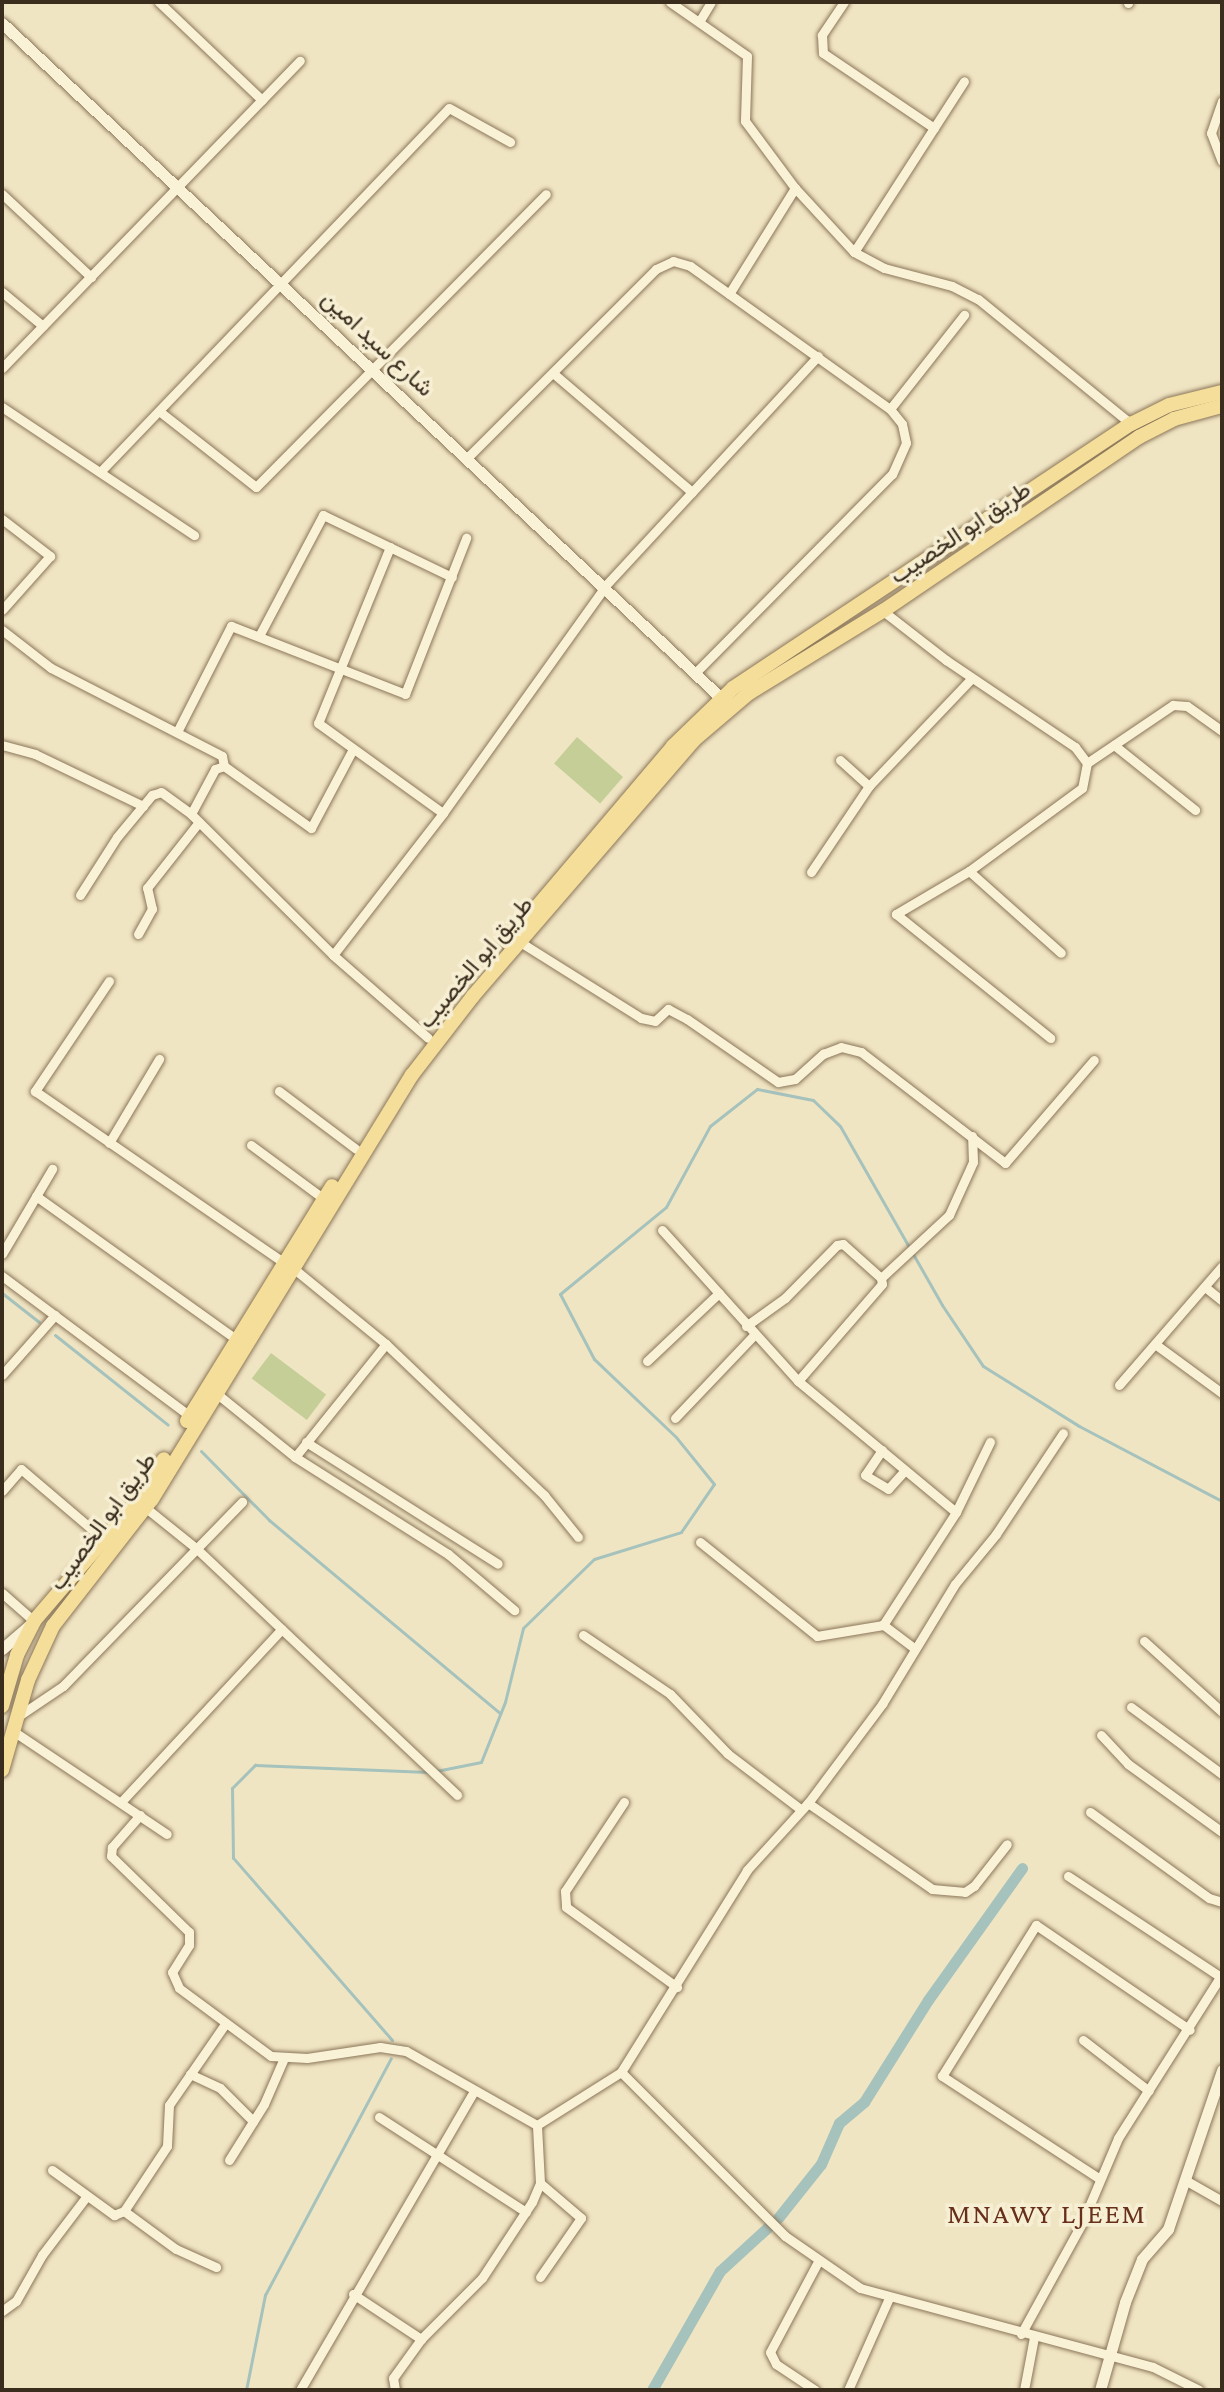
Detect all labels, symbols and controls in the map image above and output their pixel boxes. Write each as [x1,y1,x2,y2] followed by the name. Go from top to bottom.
[316,284,440,402] street label: شارع سيد امين
[884,474,1036,590] street label: طريق ابو الخصيب
[411,890,539,1034] street label: طريق ابو الخصيب
[42,1446,162,1596] street label: طريق ابو الخصيب
[947,2197,1147,2231] district label: MNAWY LJEEM

